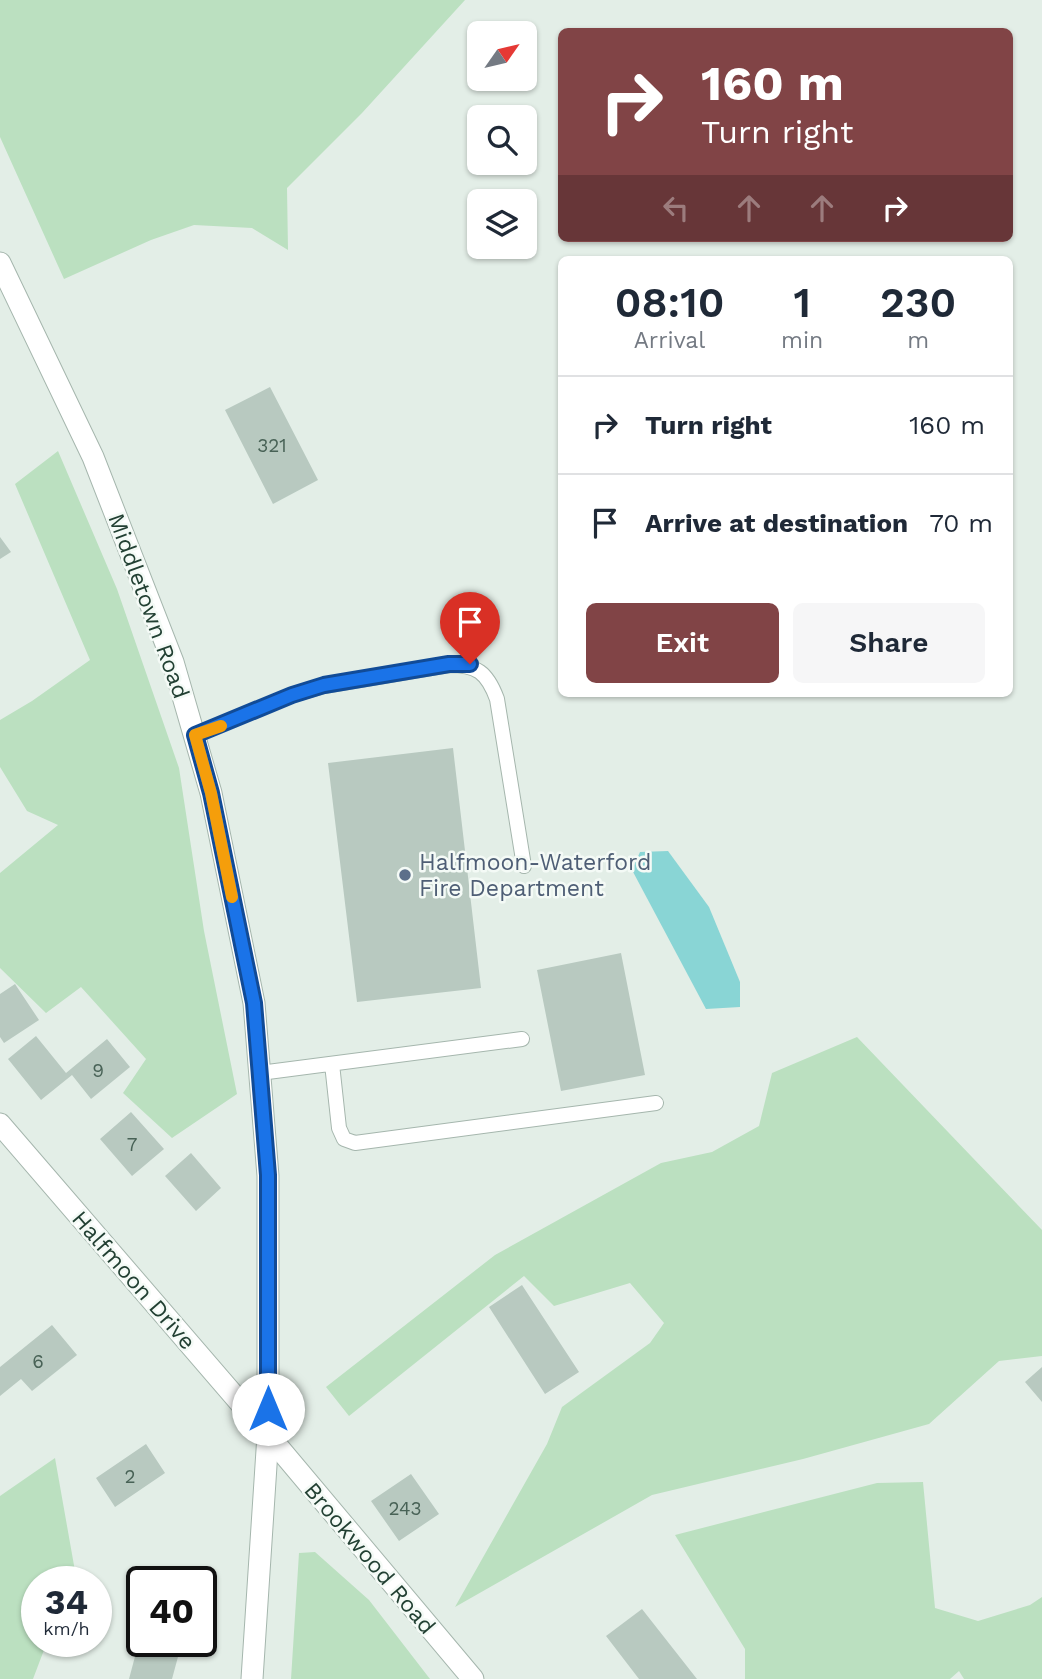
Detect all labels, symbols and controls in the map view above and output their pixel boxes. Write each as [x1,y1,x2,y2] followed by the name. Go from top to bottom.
[467,21,537,91] north arrow
[467,21,537,259] map controls
[701,54,844,112] text: 160 m
[586,56,677,147] icon: right
[467,105,537,175] button: search
[701,113,853,151] text: Turn right
[467,189,537,259] button: layers
[657,189,695,227] icon: left
[730,189,768,227] icon: ahead
[803,189,841,227] icon: ahead
[876,189,914,227] icon: right
[615,278,724,327] text: 08:10
[793,278,811,327] text: 1
[880,278,956,327] text: 230
[634,327,705,354] text: Arrival
[781,327,823,354] text: min
[907,327,929,354] text: m
[586,406,624,444] icon: right
[645,410,772,440] text: Turn right
[909,410,985,440] text: 160 m
[257,434,287,457] house number: 321
[586,504,624,542] icon: arrive
[645,508,908,538] text: Arrive at destination
[929,508,993,538] text: 70 m
[102,510,195,702] street label: Middletown Road
[440,592,500,664] pin
[451,603,489,641] icon: arrive
[586,603,779,683] button: Exit
[793,603,985,683] button: Share
[419,849,652,902] place label: Halfmoon-Waterford Fire Department
[397,867,413,883] marker: Halfmoon-Waterford Fire Department
[92,1059,104,1082] house number: 9
[127,1133,137,1156] house number: 7
[66,1206,201,1355] street label: Halfmoon Drive
[32,1350,44,1373] house number: 6
[231,1372,305,1446] position arrow
[124,1465,136,1488] house number: 2
[298,1477,441,1640] street label: Brookwood Road
[388,1497,422,1520] house number: 243
[126,1566,217,1657] speed limit sign: 40
[45,1581,88,1623] text: 34
[43,1618,90,1639] text: km/h

